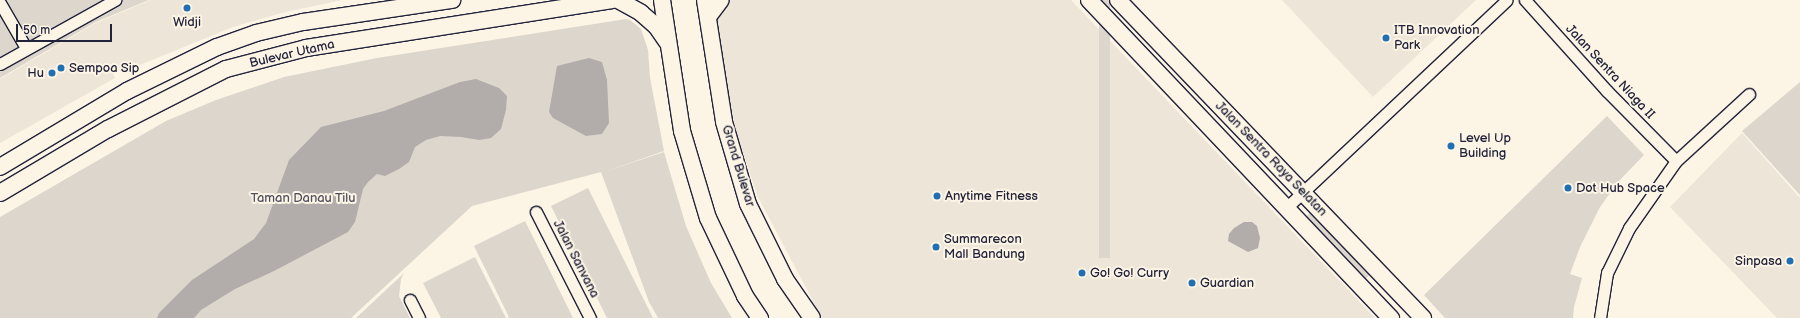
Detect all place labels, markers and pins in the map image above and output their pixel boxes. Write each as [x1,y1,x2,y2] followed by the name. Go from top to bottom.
[182,3,192,13] marker: Widji
[173,14,201,30] place label: Widji
[1394,23,1479,54] place label: ITB Innovation Park
[1381,33,1391,43] marker: ITB Innovation Park
[69,60,140,76] place label: Sempoa Sip
[56,63,66,73] marker: Sempoa Sip
[27,65,44,81] place label: Hu
[47,68,57,78] marker: Hu
[1459,131,1511,162] place label: Level Up Building
[1446,141,1456,151] marker: Level Up Building
[1576,180,1665,196] place label: Dot Hub Space
[1563,183,1573,193] marker: Dot Hub Space
[945,188,1038,204] place label: Anytime Fitness
[932,191,942,201] marker: Anytime Fitness
[944,232,1025,263] place label: Summarecon Mall Bandung
[931,242,941,252] marker: Summarecon Mall Bandung
[1735,253,1782,269] place label: Sinpasa
[1785,256,1795,266] marker: Sinpasa
[1090,265,1169,281] place label: Go! Go! Curry
[1077,268,1087,278] marker: Go! Go! Curry
[1200,275,1254,291] place label: Guardian
[1187,278,1197,288] marker: Guardian

